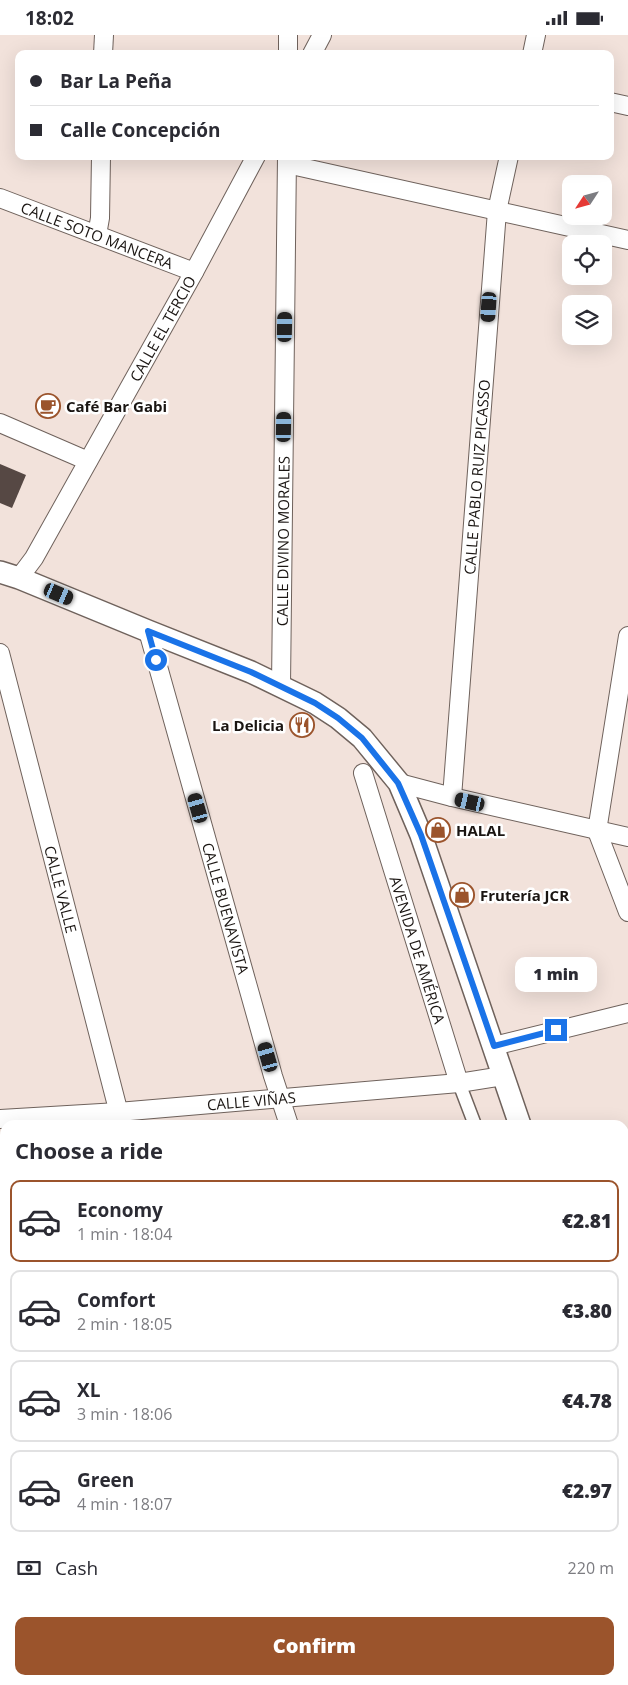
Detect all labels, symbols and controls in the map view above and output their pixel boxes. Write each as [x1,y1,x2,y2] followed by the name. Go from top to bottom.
[25,5,74,31] text: 18:02
[60,68,172,94] text: Bar La Peña
[60,117,221,143] text: Calle Concepción
[562,175,612,225] north arrow
[562,175,612,345] map controls
[18,197,177,273] street label: CALLE SOTO MANCERA
[562,235,612,285] button: locate
[125,272,200,385] street label: CALLE EL TERCIO
[480,292,497,322] car
[562,295,612,345] button: layers
[277,312,292,342] car
[459,379,494,575] street label: CALLE PABLO RUIZ PICASSO
[35,393,61,419] cafe icon: Café Bar Gabi
[66,396,167,416] place label: Café Bar Gabi
[276,412,291,442] car
[272,456,294,626] street label: CALLE DIVINO MORALES
[42,581,75,607] car
[145,649,167,671] route start
[289,712,315,738] restaurant icon: La Delicia
[212,715,284,735] place label: La Delicia
[453,791,486,813] car
[186,792,209,824] car
[425,817,451,843] shop icon: HALAL
[456,820,505,840] place label: HALAL
[198,840,254,977] street label: CALLE BUENAVISTA
[40,843,82,935] street label: CALLE VALLE
[385,873,450,1026] street label: AVENIDA DE AMÉRICA
[449,882,475,908] shop icon: Frutería JCR
[480,885,569,905] place label: Frutería JCR
[515,957,597,993] callout: 1 min
[533,963,579,985] text: 1 min
[545,1019,567,1041] route end
[256,1041,279,1073] car
[206,1087,297,1114] street label: CALLE VIÑAS
[15,1135,163,1165] text: Choose a ride
[77,1197,163,1223] text: Economy
[17,1199,62,1244] icon: car
[562,1208,612,1234] text: €2.81
[77,1223,172,1245] text: 1 min · 18:04
[77,1287,156,1313] text: Comfort
[17,1289,62,1334] icon: car
[562,1298,612,1324] text: €3.80
[77,1313,172,1335] text: 2 min · 18:05
[77,1377,100,1403] text: XL
[17,1379,62,1424] icon: car
[562,1388,612,1414] text: €4.78
[77,1403,172,1425] text: 3 min · 18:06
[77,1467,134,1493] text: Green
[17,1469,62,1514] icon: car
[562,1478,612,1504] text: €2.97
[77,1493,172,1515] text: 4 min · 18:07
[15,1554,43,1582] icon: cash
[55,1555,98,1581] text: Cash
[568,1557,614,1579] text: 220 m
[15,1617,614,1675] button: Confirm

